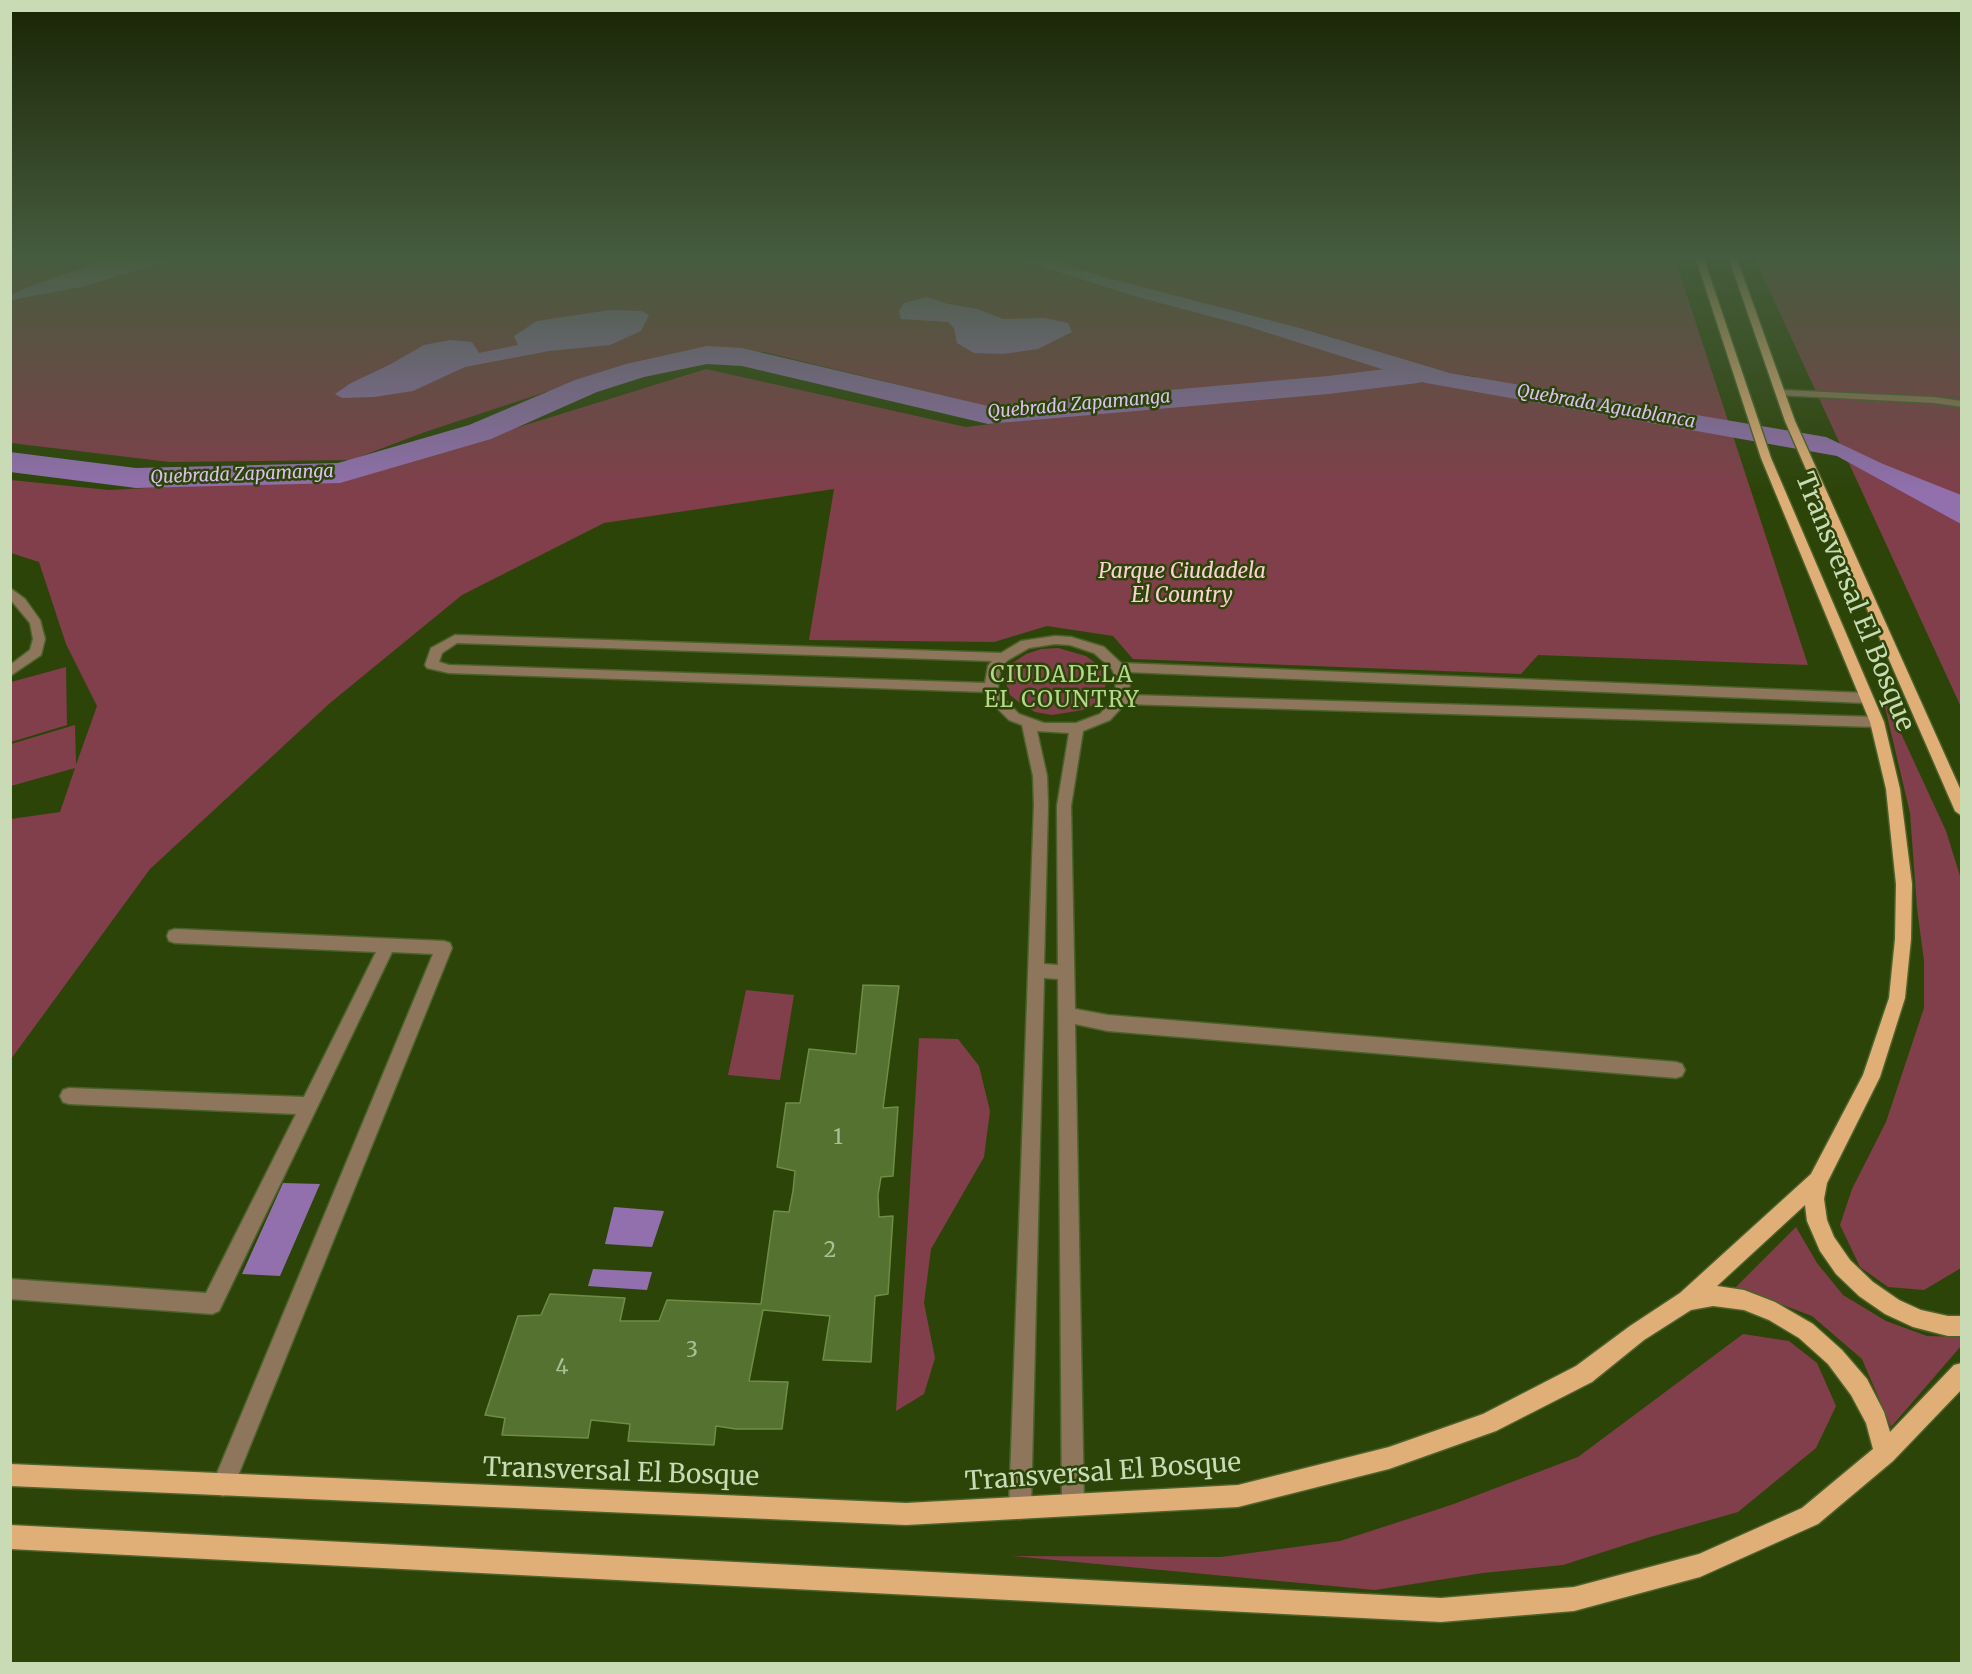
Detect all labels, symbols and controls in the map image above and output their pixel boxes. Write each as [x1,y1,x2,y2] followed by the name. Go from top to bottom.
[1515,381,1697,433] water label: Quebrada Aguablanca
[987,386,1171,424] water label: Quebrada Zapamanga
[150,461,334,489] water label: Quebrada Zapamanga
[1788,468,1920,736] street label: Transversal El Bosque
[1098,559,1266,609] park label: Parque Ciudadela El Country
[984,663,1140,714] district label: CIUDADELA EL COUNTRY
[833,1125,843,1151] house number: 1
[824,1238,836,1264] house number: 2
[686,1338,698,1364] house number: 3
[556,1355,568,1381] house number: 4
[964,1448,1242,1498] street label: Transversal El Bosque
[482,1453,760,1493] street label: Transversal El Bosque

